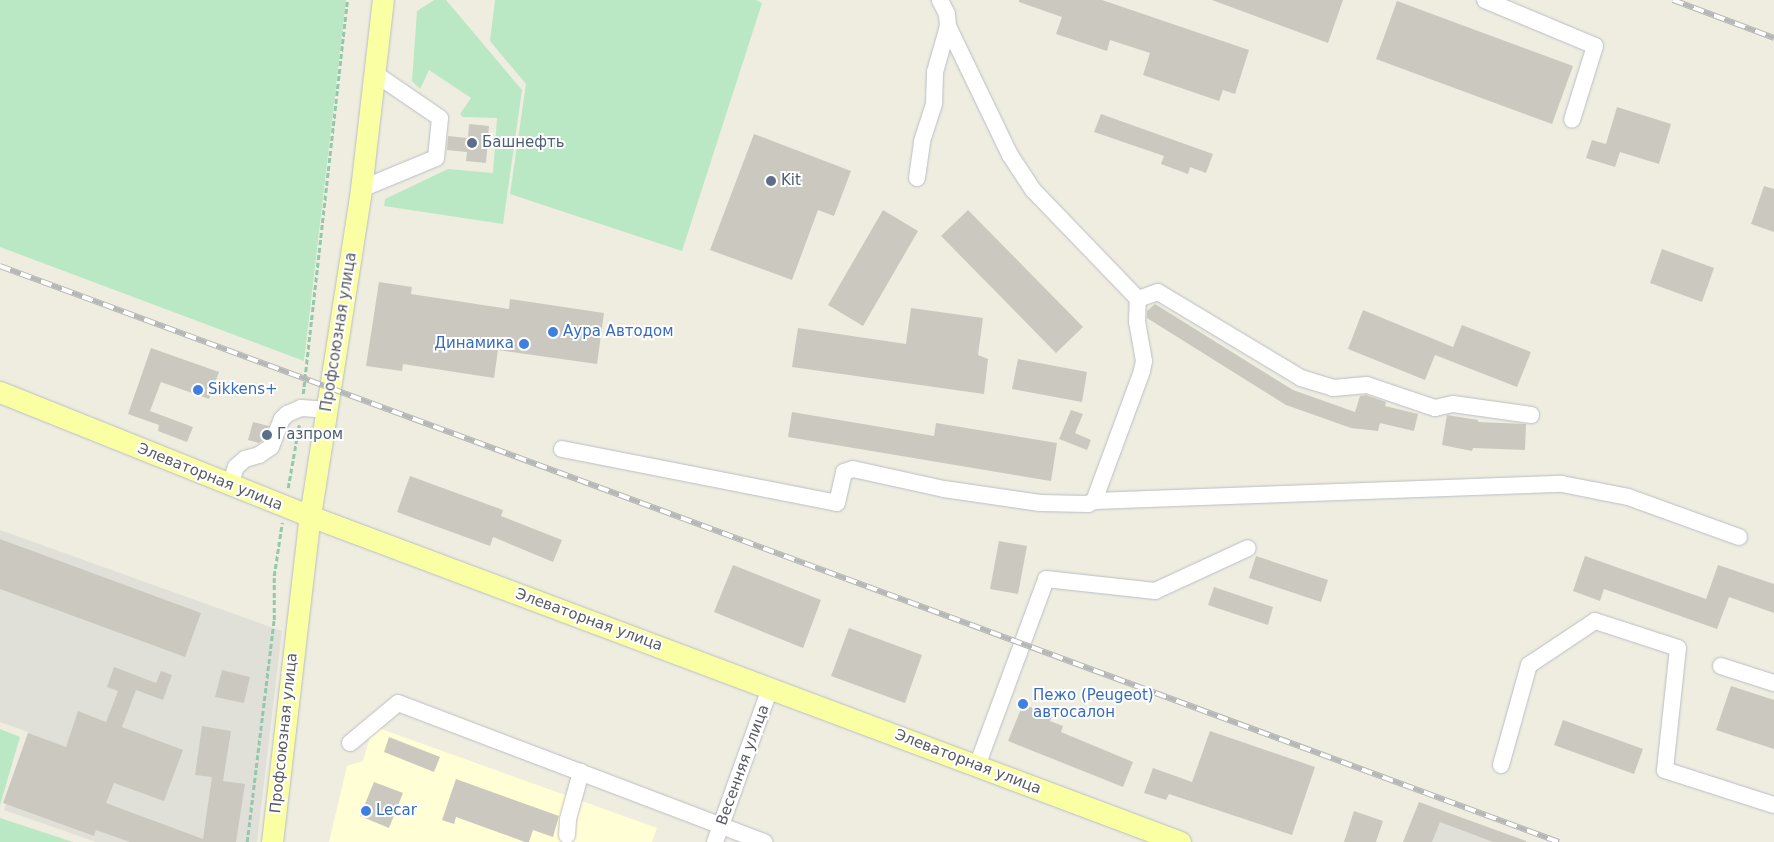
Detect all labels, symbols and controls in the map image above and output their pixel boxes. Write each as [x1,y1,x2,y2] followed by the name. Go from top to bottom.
[482,134,565,152] place label: Башнефть
[466,137,478,149] marker: Башнефть
[781,172,801,190] place label: Kit
[765,175,777,187] marker: Kit
[317,251,361,413] street label: Профсоюзная улица
[563,323,674,341] place label: Аура Автодом
[547,326,559,338] marker: Аура Автодом
[434,335,514,353] place label: Динамика
[518,338,530,350] marker: Динамика
[208,381,278,399] place label: Sikkens+
[192,384,204,396] marker: Sikkens+
[277,426,343,444] place label: Газпром
[261,429,273,441] marker: Газпром
[135,440,285,514] street label: Элеваторная улица
[513,585,665,655] street label: Элеваторная улица
[267,652,301,814] street label: Профсоюзная улица
[1033,686,1154,721] place label: Пежо (Peugeot) автосалон
[1017,698,1029,710] marker: Пежо (Peugeot) автосалон
[713,702,773,828] street label: Весенняя улица
[892,726,1044,798] street label: Элеваторная улица
[376,802,417,820] place label: Lecar
[360,805,372,817] marker: Lecar

